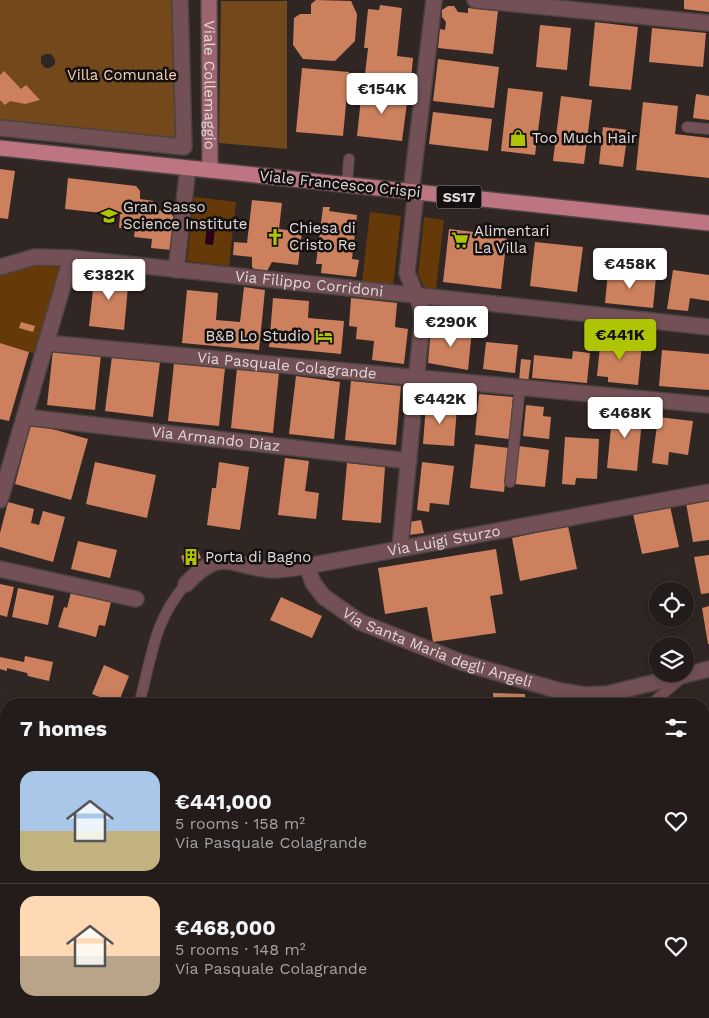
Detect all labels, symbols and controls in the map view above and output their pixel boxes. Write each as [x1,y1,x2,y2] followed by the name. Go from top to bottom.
[200,20,219,150] street label: Viale Collemaggio
[67,66,177,84] park label: Villa Comunale
[347,72,417,115] pin: €154K
[358,79,406,98] text: €154K
[508,128,528,148] shop icon: Too Much Hair
[532,129,637,147] place label: Too Much Hair
[259,167,421,201] street label: Viale Francesco Crispi
[436,186,482,208] road number: SS17
[123,198,247,233] place label: Gran Sasso Science Institute
[99,206,119,226] school or university icon: Gran Sasso Science Institute
[289,219,356,254] place label: Chiesa di Cristo Re
[474,222,550,257] place label: Alimentari La Villa
[265,227,285,247] church icon: Chiesa di Cristo Re
[450,230,470,250] supermarket icon: Alimentari La Villa
[595,248,665,290] pin: €458K
[604,254,656,273] text: €458K
[74,258,144,301] pin: €382K
[83,265,135,284] text: €382K
[234,267,384,301] street label: Via Filippo Corridoni
[416,306,486,348] pin: €290K
[425,312,477,331] text: €290K
[585,318,655,361] pin: €441K
[595,325,645,344] text: €441K
[314,326,334,346] hotel icon: B&B Lo Studio
[206,327,310,345] place label: B&B Lo Studio
[196,348,378,383] street label: Via Pasquale Colagrande
[405,382,475,425] pin: €442K
[414,389,466,408] text: €442K
[590,396,660,439] pin: €468K
[599,403,651,422] text: €468K
[150,423,281,455] street label: Via Armando Diaz
[386,522,502,560] street label: Via Luigi Sturzo
[181,547,201,567] building icon: Porta di Bagno
[205,548,311,566] place label: Porta di Bagno
[649,582,694,682] map controls
[649,582,694,627] button: locate
[339,603,534,691] street label: Via Santa Maria degli Angeli
[649,637,694,682] button: layers
[662,714,690,742] icon: filters
[20,716,107,741] text: 7 homes
[175,789,272,814] text: €441,000
[60,791,120,851] icon: home
[662,807,690,835] icon: heart
[175,814,305,833] text: 5 rooms · 158 m²
[175,833,367,852] text: Via Pasquale Colagrande
[175,915,276,940] text: €468,000
[60,916,120,976] icon: home
[662,932,690,960] icon: heart
[175,940,306,959] text: 5 rooms · 148 m²
[175,959,367,978] text: Via Pasquale Colagrande

